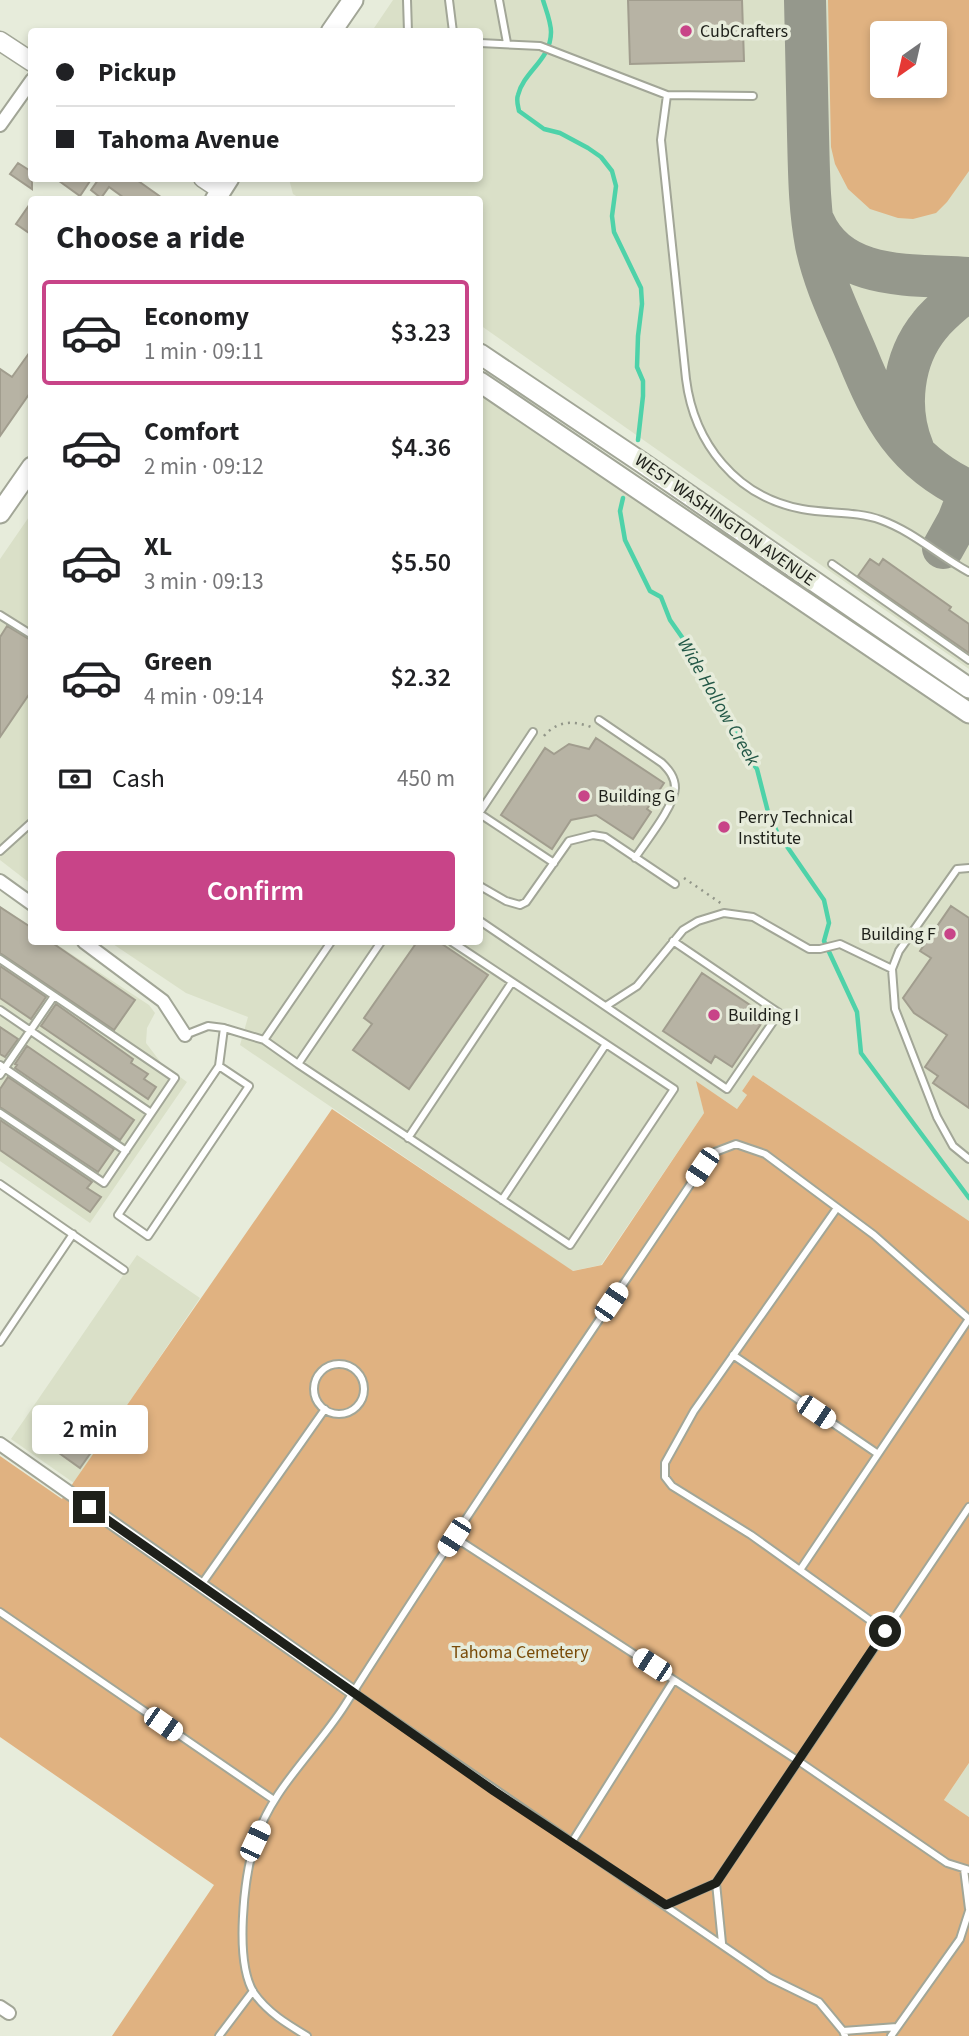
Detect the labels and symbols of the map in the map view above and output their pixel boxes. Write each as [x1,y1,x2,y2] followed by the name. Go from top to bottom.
[700,19,788,44] place label: CubCrafters
[870,21,947,98] north arrow
[678,23,694,39] marker: CubCrafters
[629,448,821,592] street label: WEST WASHINGTON AVENUE
[670,633,766,772] water label: Wide Hollow Creek
[598,784,675,809] place label: Building G
[576,788,592,804] marker: Building G
[738,805,853,851] place label: Perry Technical Institute
[716,819,732,835] marker: Perry Technical Institute
[861,922,936,947] place label: Building F
[942,926,958,942] marker: Building F
[728,1003,799,1028] place label: Building I
[706,1007,722,1023] marker: Building I
[682,1144,723,1190] car
[591,1279,632,1325] car
[793,1392,840,1432] car
[31,1406,147,1454] callout: 2 min
[73,1491,105,1523] route end
[434,1514,475,1560] car
[869,1615,901,1647] route start
[451,1640,589,1665] park label: Tahoma Cemetery
[629,1645,676,1685] car
[140,1703,187,1745] car
[237,1818,274,1864] car

